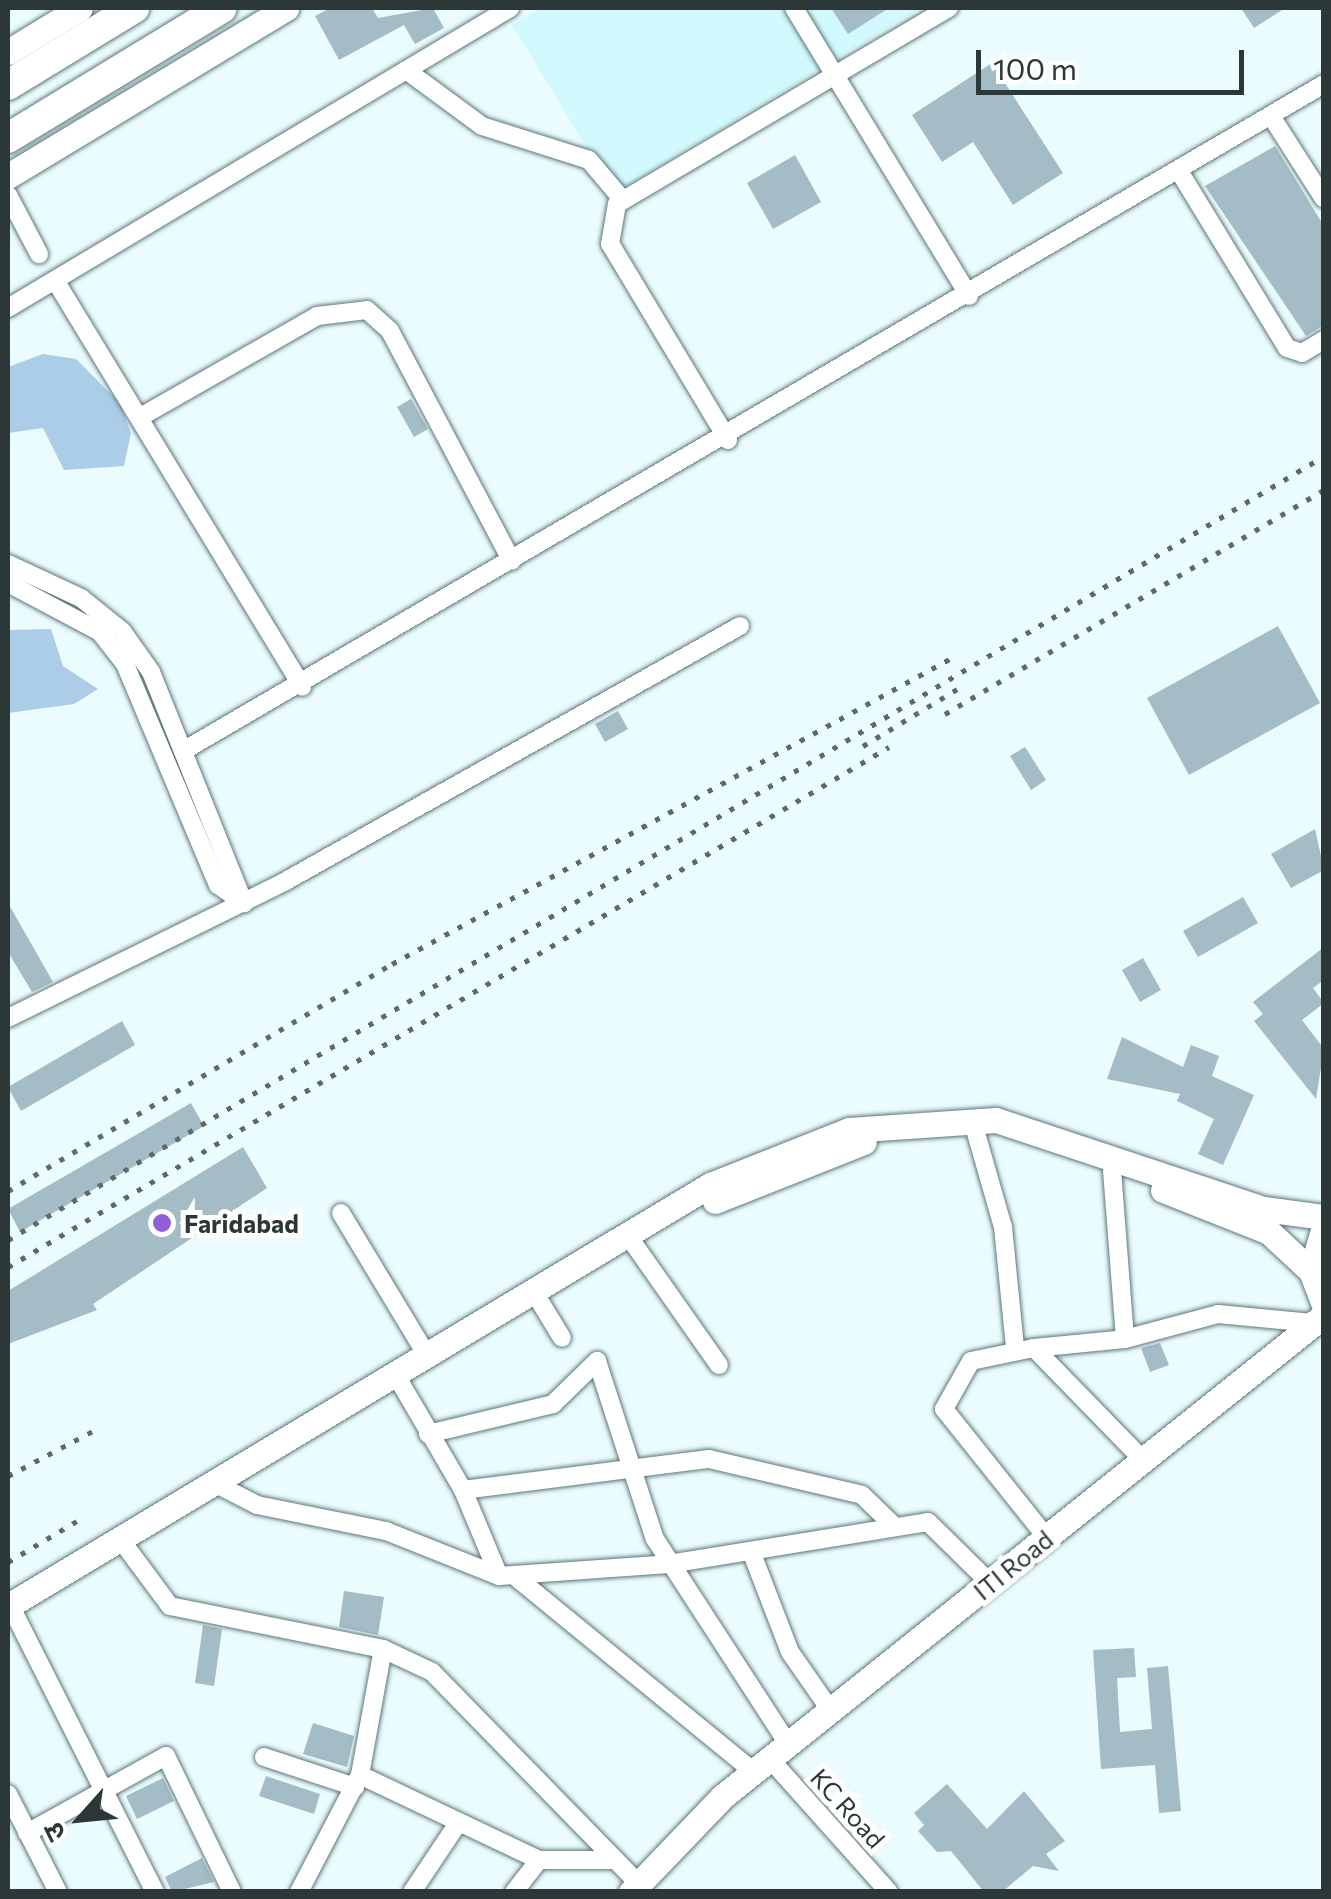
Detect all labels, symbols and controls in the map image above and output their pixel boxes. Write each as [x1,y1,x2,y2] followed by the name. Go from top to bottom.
[981,30,1248,92] scale bar
[993,49,1077,86] text: 100 m
[184,1208,299,1238] place label: Faridabad
[149,1210,175,1236] marker: Faridabad
[967,1524,1059,1606] street label: ITI Road
[805,1762,891,1854] street label: KC Road
[30,1769,130,1869] north arrow
[34,1818,72,1848] text: उ

